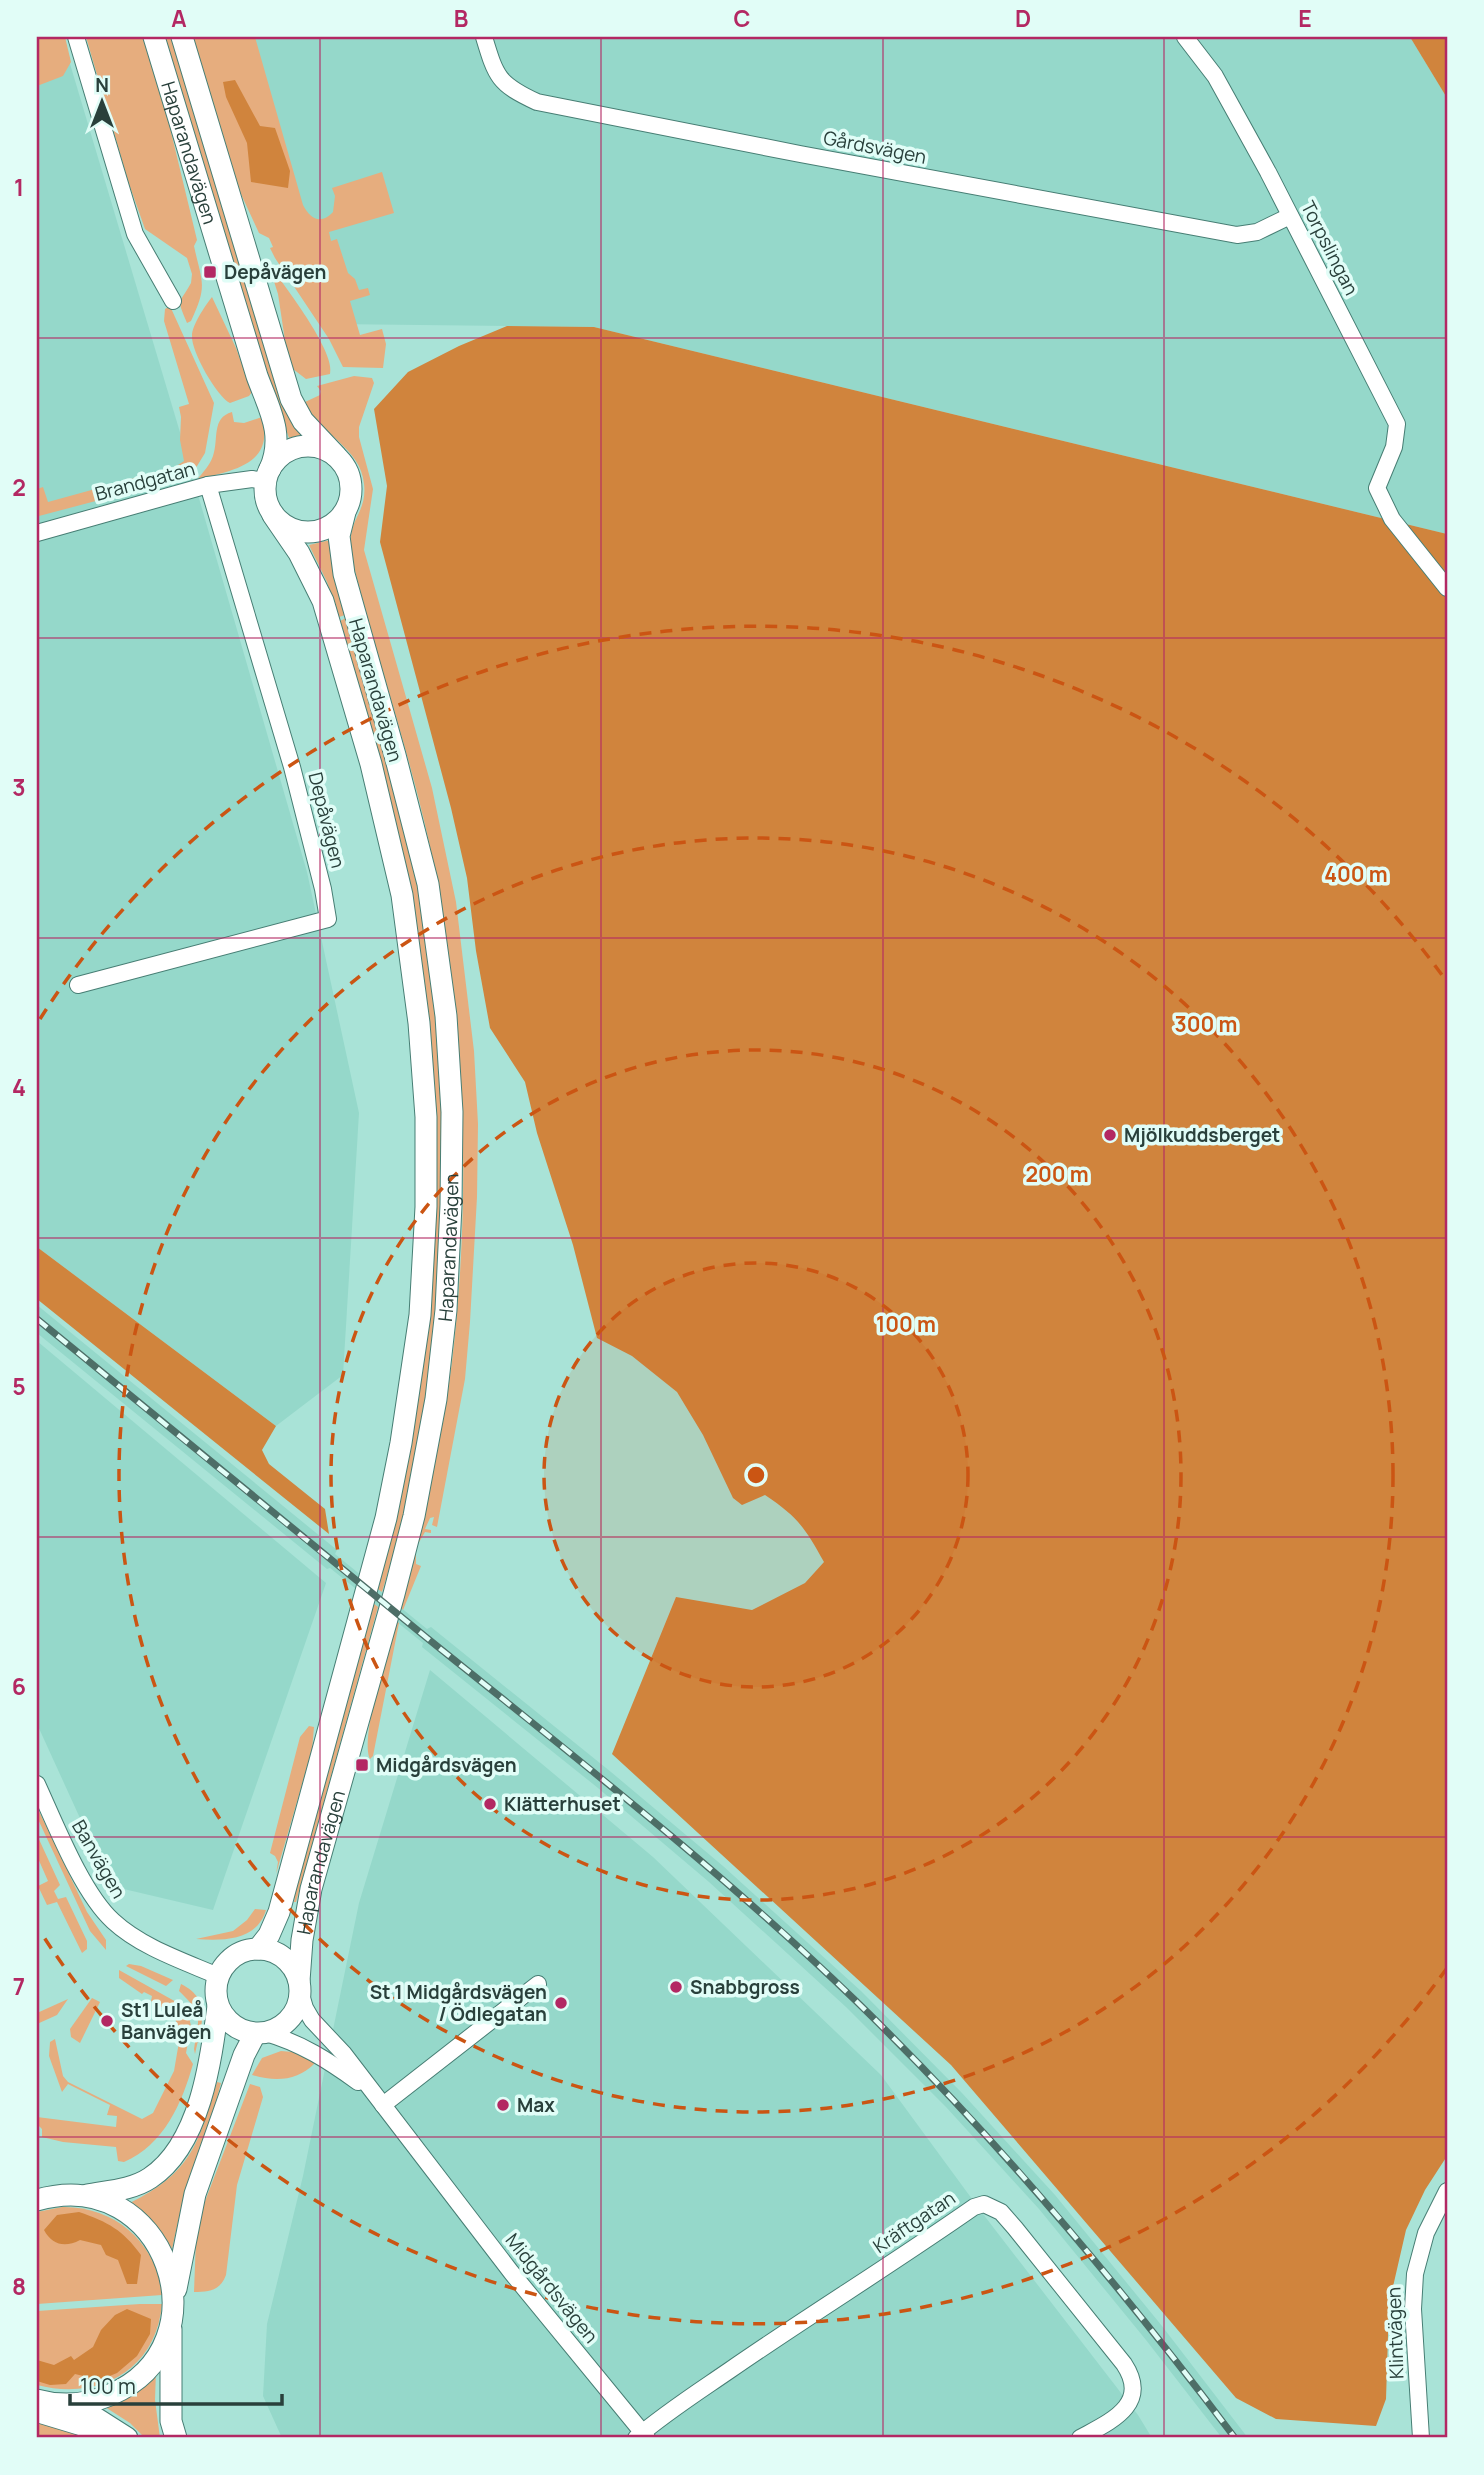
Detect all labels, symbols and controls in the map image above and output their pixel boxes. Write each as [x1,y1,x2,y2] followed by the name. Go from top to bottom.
[171,2,187,34] text: A
[454,2,468,34] text: B
[734,2,751,34] text: C
[1015,2,1031,34] text: D
[1298,2,1312,34] text: E
[66,66,136,136] north arrow
[95,72,109,98] text: N
[155,78,223,227] street label: Haparandavägen
[821,124,929,170] street label: Gårdsvägen
[14,171,24,203] text: 1
[1295,197,1365,299] street label: Torpslingan
[224,259,326,285] place label: Depåvägen
[202,264,218,280] marker: Depåvägen
[92,455,198,507] street label: Brandgatan
[12,471,26,503] text: 2
[343,615,409,765] street label: Haparandavägen
[303,769,351,871] street label: Depåvägen
[12,771,26,803] text: 3
[1324,860,1388,888] text: 400 m
[1175,1010,1237,1038] text: 300 m
[12,1071,26,1103] text: 4
[1124,1122,1280,1148] place label: Mjölkuddsberget
[1102,1127,1118,1143] marker: Mjölkuddsberget
[1025,1160,1089,1188] text: 200 m
[432,1173,464,1323] street label: Haparandavägen
[876,1310,936,1338] text: 100 m
[12,1370,26,1402] text: 5
[744,1463,768,1487] centre of rings
[12,1670,26,1702] text: 6
[376,1752,517,1778] place label: Midgårdsvägen
[354,1757,370,1773] marker: Midgårdsvägen
[290,1787,351,1937] street label: Haparandavägen
[504,1791,621,1817] place label: Klätterhuset
[482,1796,498,1812] marker: Klätterhuset
[66,1815,132,1903] street label: Banvägen
[13,1970,25,2002] text: 7
[690,1974,800,2000] place label: Snabbgross
[370,1979,547,2027] place label: St 1 Midgårdsvägen / Ödlegatan
[668,1979,684,1995] marker: Snabbgross
[553,1995,569,2011] marker: St 1 Midgårdsvägen / Ödlegatan
[121,1997,211,2045] place label: St1 Luleå Banvägen
[99,2013,115,2029] marker: St1 Luleå Banvägen
[517,2092,555,2118] place label: Max
[495,2097,511,2113] marker: Max
[868,2185,960,2259] street label: Kräftgatan
[500,2228,604,2348] street label: Midgårdsvägen
[12,2270,26,2302] text: 8
[1380,2287,1410,2379] street label: Klintvägen
[70,2363,282,2407] scale bar
[80,2372,136,2400] text: 100 m

